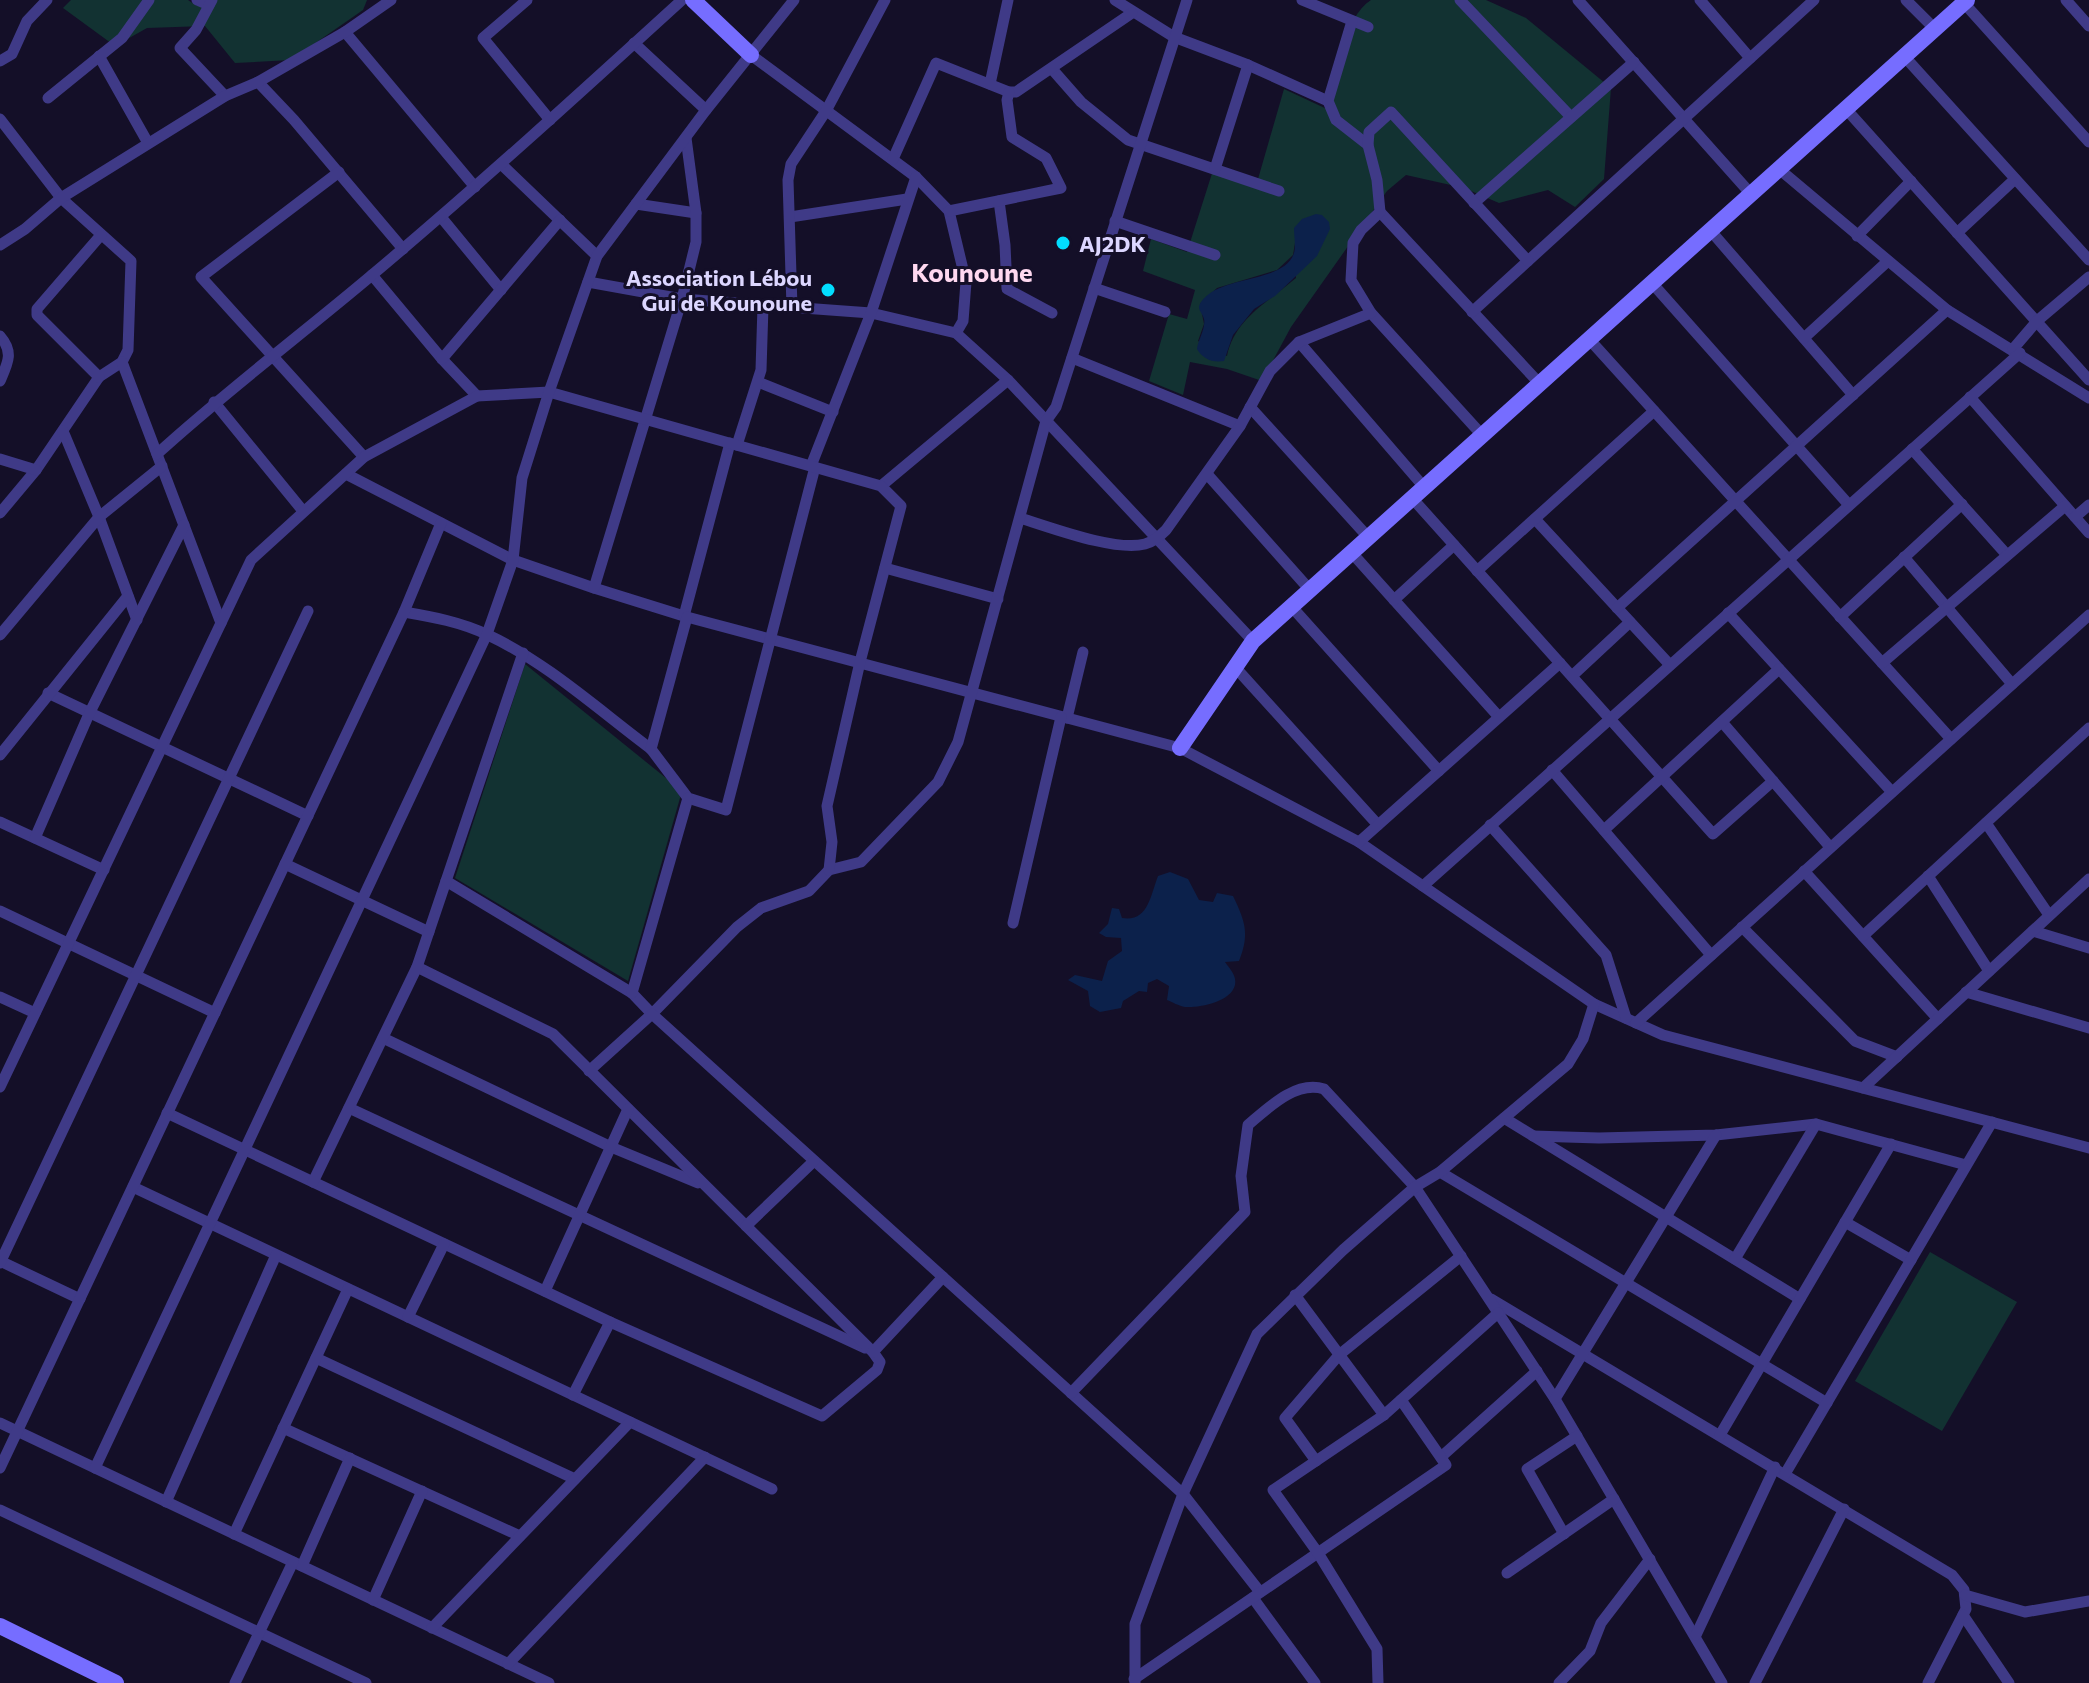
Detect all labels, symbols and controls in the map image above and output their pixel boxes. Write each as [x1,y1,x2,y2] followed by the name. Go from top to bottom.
[1079,230,1146,257] place label: AJ2DK
[1054,234,1072,252] marker: AJ2DK
[911,256,1033,287] district label: Kounoune
[626,264,812,316] place label: Association Lébou Gui de Kounoune
[819,281,837,299] marker: Association Lébou Gui de Kounoune

